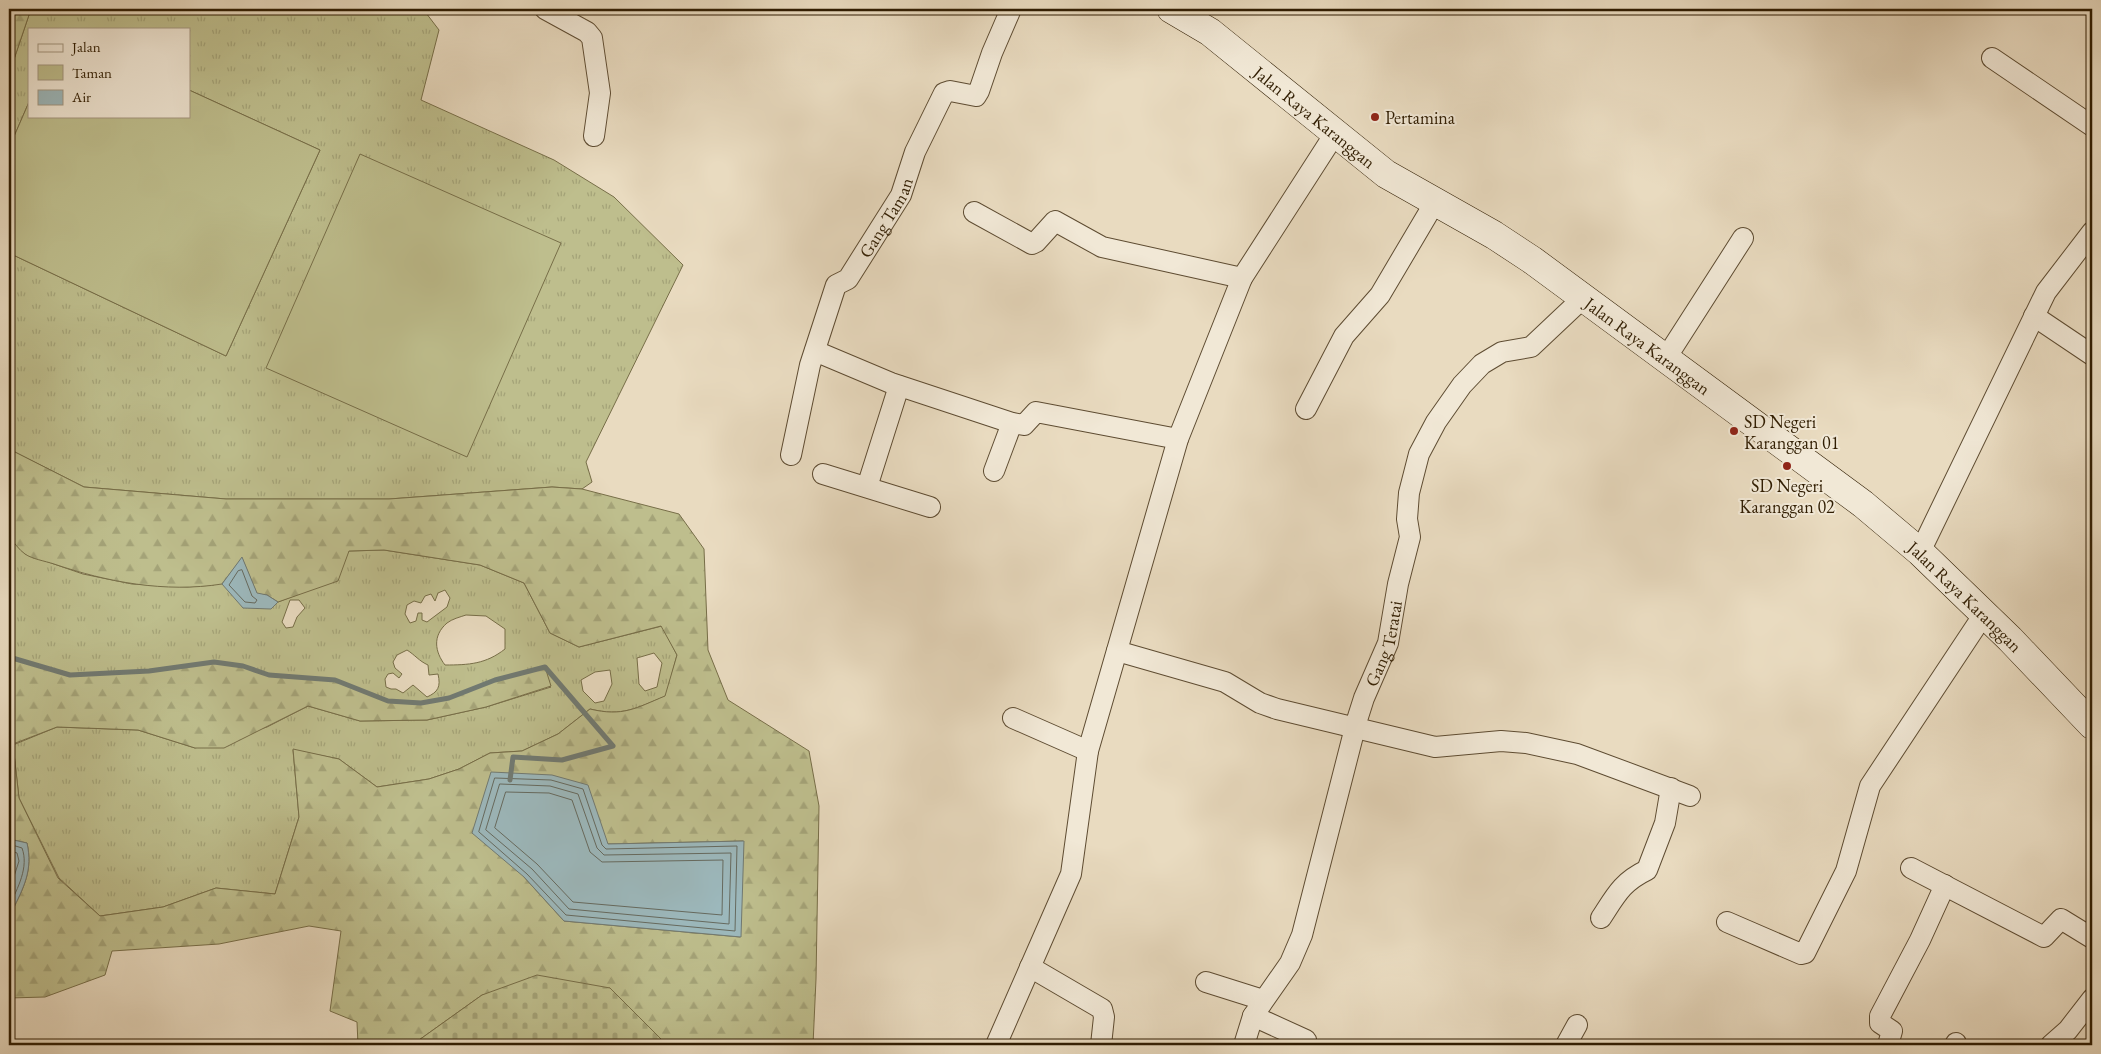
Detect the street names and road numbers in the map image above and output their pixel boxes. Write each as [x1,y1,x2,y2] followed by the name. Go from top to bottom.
[1247,59,1381,173] street label: Jalan Raya Karanggan
[853,174,918,262] street label: Gang Taman
[1579,290,1716,400] street label: Jalan Raya Karanggan
[1902,534,2028,657] street label: Jalan Raya Karanggan
[1359,598,1407,690] street label: Gang Teratai

